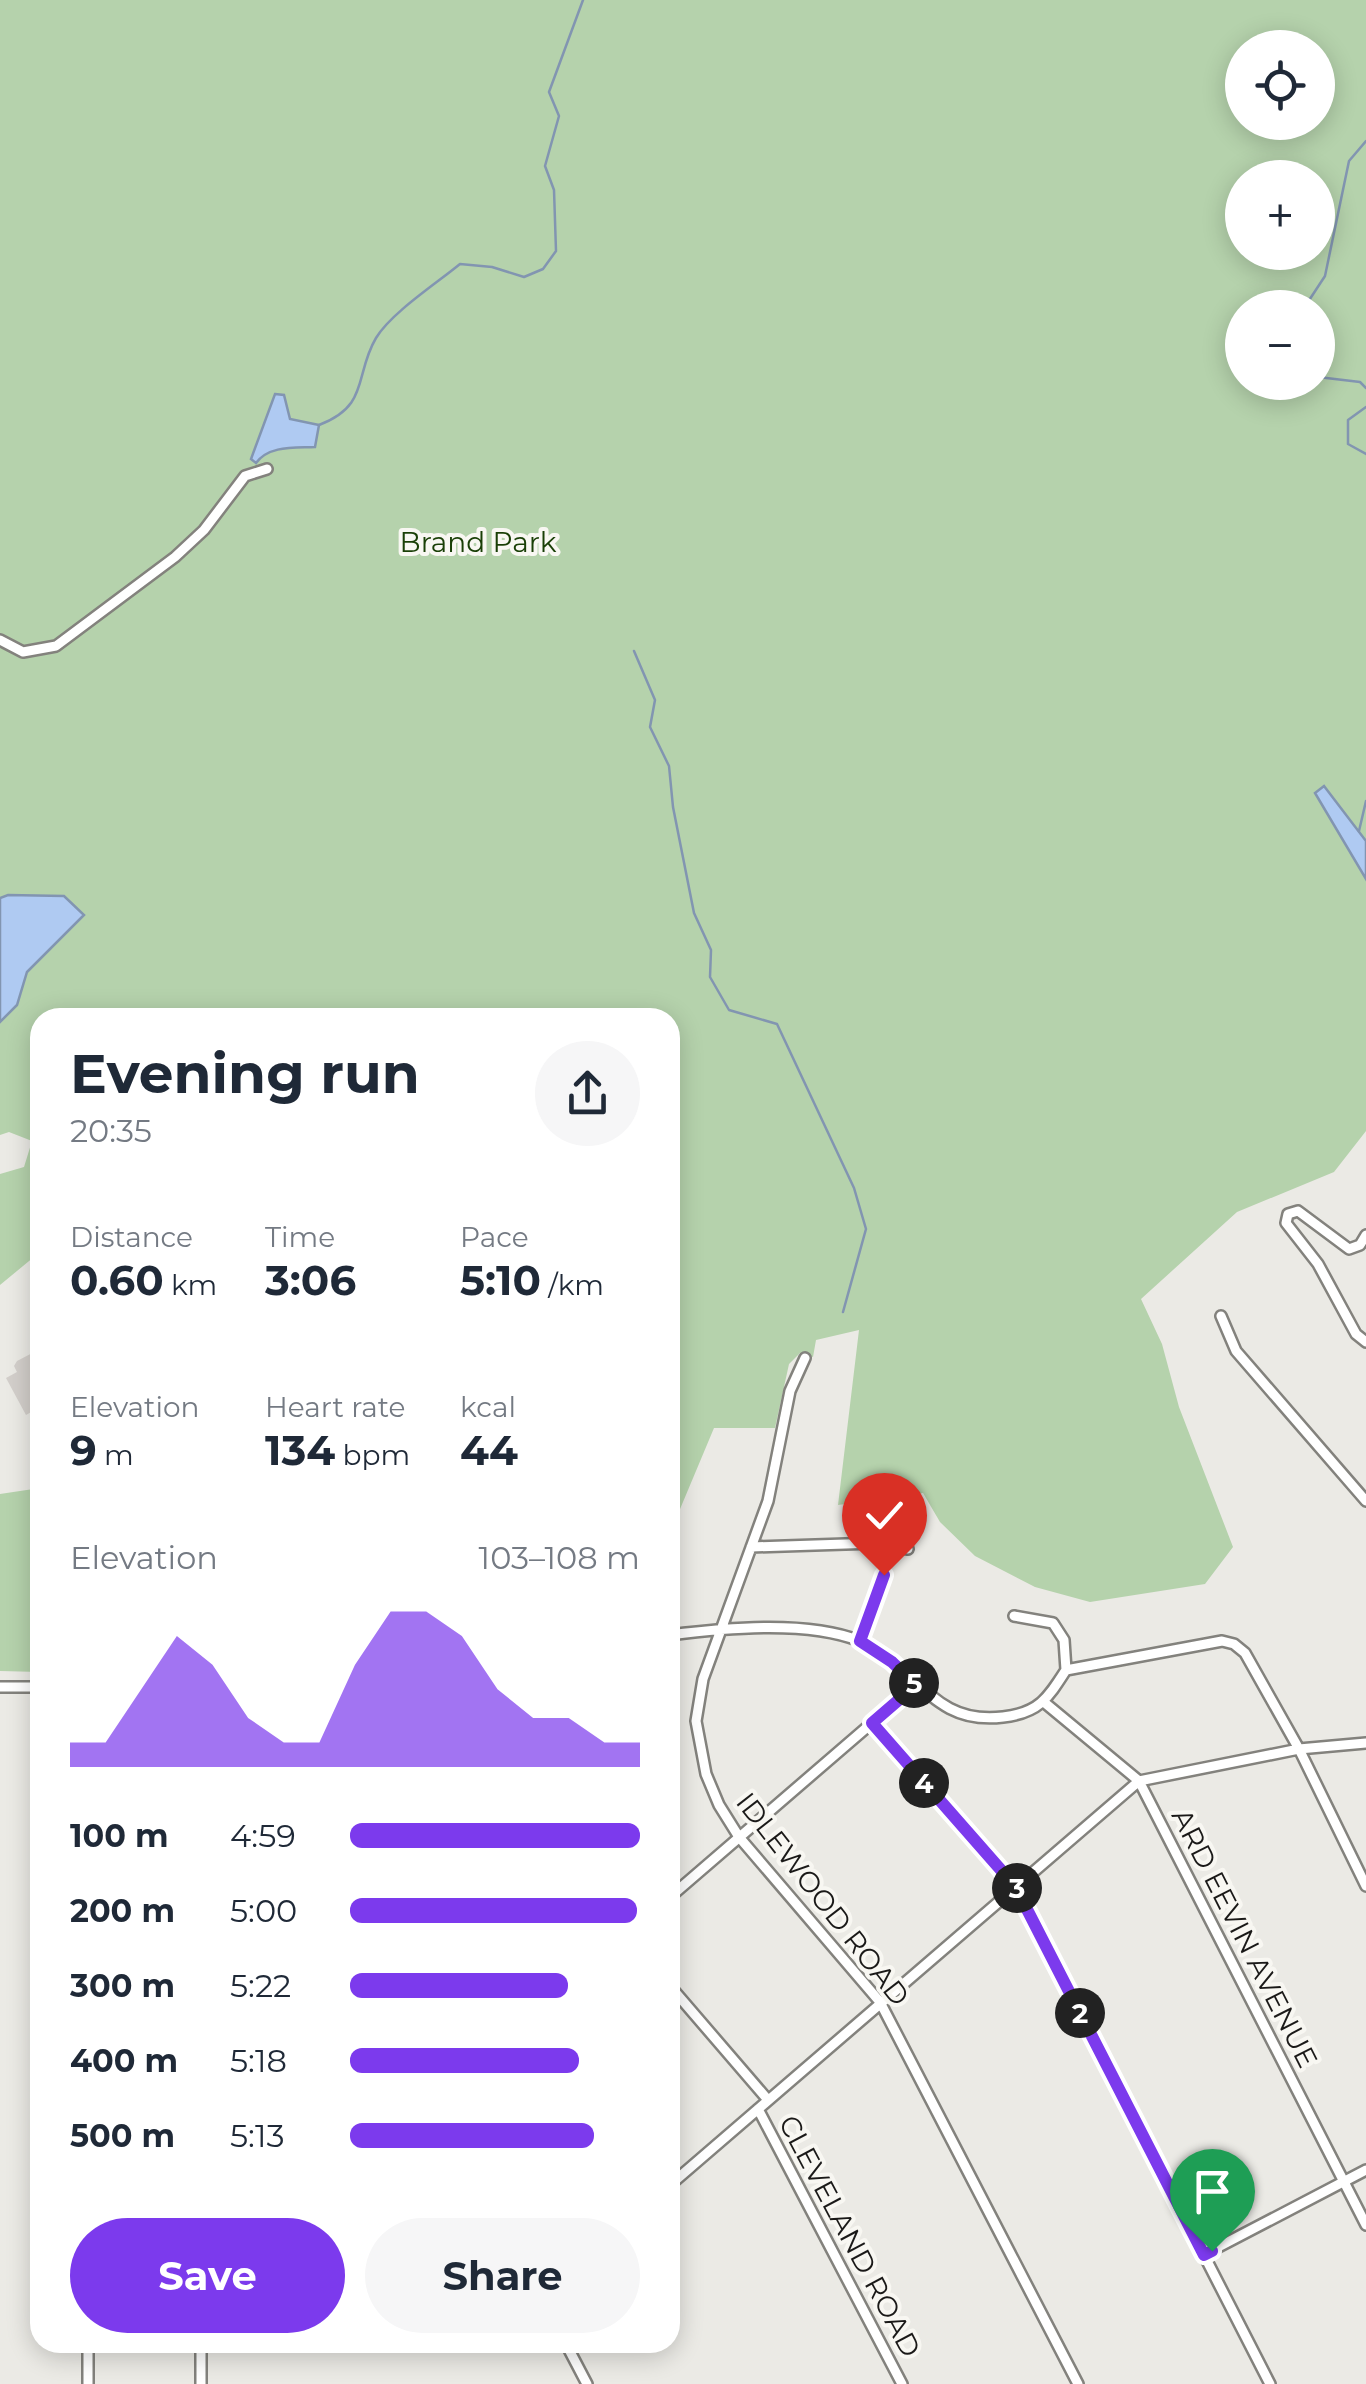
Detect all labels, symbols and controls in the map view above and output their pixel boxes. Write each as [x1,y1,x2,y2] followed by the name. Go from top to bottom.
[1225,30,1335,400] map controls
[1225,30,1335,140] button: locate
[1225,160,1335,270] button: +
[1225,290,1335,400] button: −
[400,525,557,559] park label: Brand Park
[70,1040,420,1107] text: Evening run
[535,1041,640,1146] button: share
[70,1111,152,1150] text: 20:35
[70,1220,193,1254] text: Distance
[265,1220,335,1254] text: Time
[460,1220,529,1254] text: Pace
[70,1254,164,1306] text: 0.60
[265,1254,356,1306] text: 3:06
[460,1254,541,1306] text: 5:10
[164,1268,217,1302] text: km
[541,1268,604,1302] text: /km
[70,1390,199,1424] text: Elevation
[265,1390,406,1424] text: Heart rate
[460,1390,516,1424] text: kcal
[70,1424,97,1476] text: 9
[265,1424,335,1476] text: 134
[460,1424,518,1476] text: 44
[97,1438,134,1472] text: m
[335,1438,410,1472] text: bpm
[842,1473,927,1576] pin
[857,1488,912,1543] icon: check
[70,1538,218,1577] text: Elevation
[479,1538,640,1577] text: 103–108 m
[889,1658,939,1708] pin: 5
[906,1666,922,1700] text: 5
[899,1758,949,1808] pin: 4
[914,1766,934,1800] text: 4
[729,1786,917,2012] street label: IDLEWOOD ROAD
[1165,1803,1325,2073] street label: ARD EEVIN AVENUE
[70,1816,169,1855] text: 100 m
[230,1816,296,1855] text: 4:59
[992,1863,1042,1913] pin: 3
[1009,1871,1025,1905] text: 3
[70,1891,175,1930] text: 200 m
[230,1891,297,1930] text: 5:00
[70,1966,175,2005] text: 300 m
[230,1966,291,2005] text: 5:22
[1055,1988,1105,2038] pin: 2
[1072,1996,1088,2030] text: 2
[70,2041,178,2080] text: 400 m
[230,2041,287,2080] text: 5:18
[772,2109,928,2363] street label: CLEVELAND ROAD
[70,2116,175,2155] text: 500 m
[230,2116,285,2155] text: 5:13
[1170,2149,1255,2252] pin
[1185,2164,1240,2219] icon: arrive
[70,2218,345,2333] button: Save
[365,2218,640,2333] button: Share

